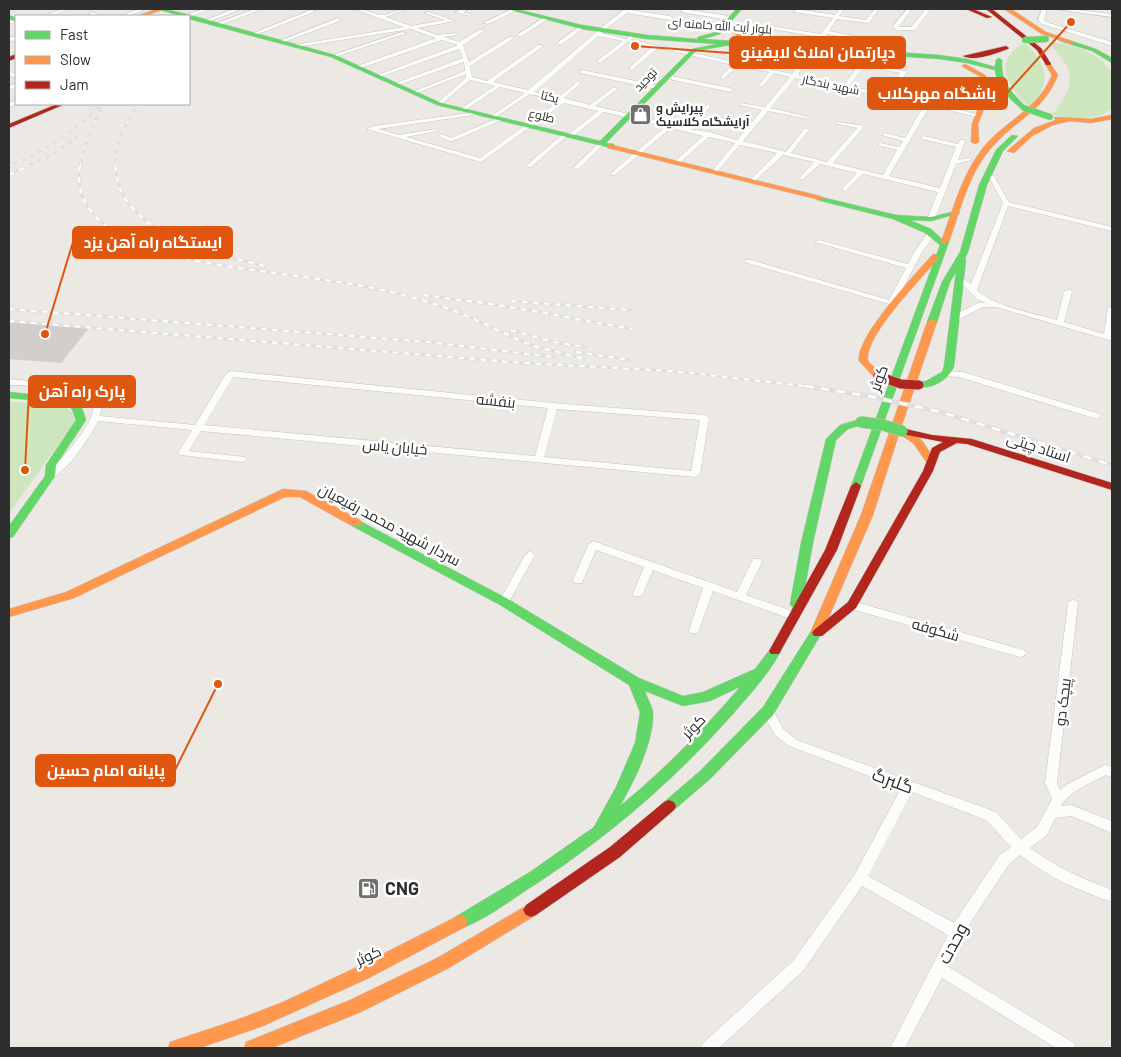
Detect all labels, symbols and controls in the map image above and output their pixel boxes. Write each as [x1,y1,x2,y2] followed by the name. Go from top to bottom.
[667,14,773,37] street label: بلوار آیت الله خامنه ای
[15,15,190,105] legend
[60,25,88,43] text: Fast
[730,37,905,68] callout: دپارتمان املاک لایفینو
[741,42,896,64] text: دپارتمان املاک لایفینو
[60,50,91,68] text: Slow
[631,64,661,94] street label: توحید
[800,71,861,98] street label: شهید بندگار
[60,75,89,93] text: Jam
[868,78,1007,109] callout: باشگاه مهرکلاب
[878,83,996,103] text: باشگاه مهرکلاب
[539,87,561,106] street label: یکتا
[656,100,750,130] place label: پیرایش و آرایشگاه کلاسیک
[628,102,652,126] shop icon: پیرایش و آرایشگاه کلاسیک
[527,105,556,127] street label: طلوع
[73,227,232,258] callout: ایستگاه راه آهن یزد
[83,232,223,252] text: ایستگاه راه آهن یزد
[865,362,892,395] street label: کوثر
[29,376,135,407] callout: پارک راه آهن
[39,381,125,403] text: پارک راه آهن
[475,389,517,411] street label: بنفشه
[1004,428,1073,468] street label: استاد چیتی
[362,434,428,460] street label: خیابان یاس
[315,479,464,571] street label: سردار شهید محمد رفیعیان
[910,614,962,645] street label: شکوفه
[1050,677,1076,727] street label: پیچک دو
[677,710,709,743] street label: کوثر
[36,755,175,786] callout: پایانه امام حسین
[47,760,165,782] text: پایانه امام حسین
[869,762,917,799] street label: گلبرگ
[357,876,381,900] fuel station icon: CNG
[385,877,419,899] place label: CNG
[932,919,973,968] street label: وحدت
[351,941,384,970] street label: کوثر

